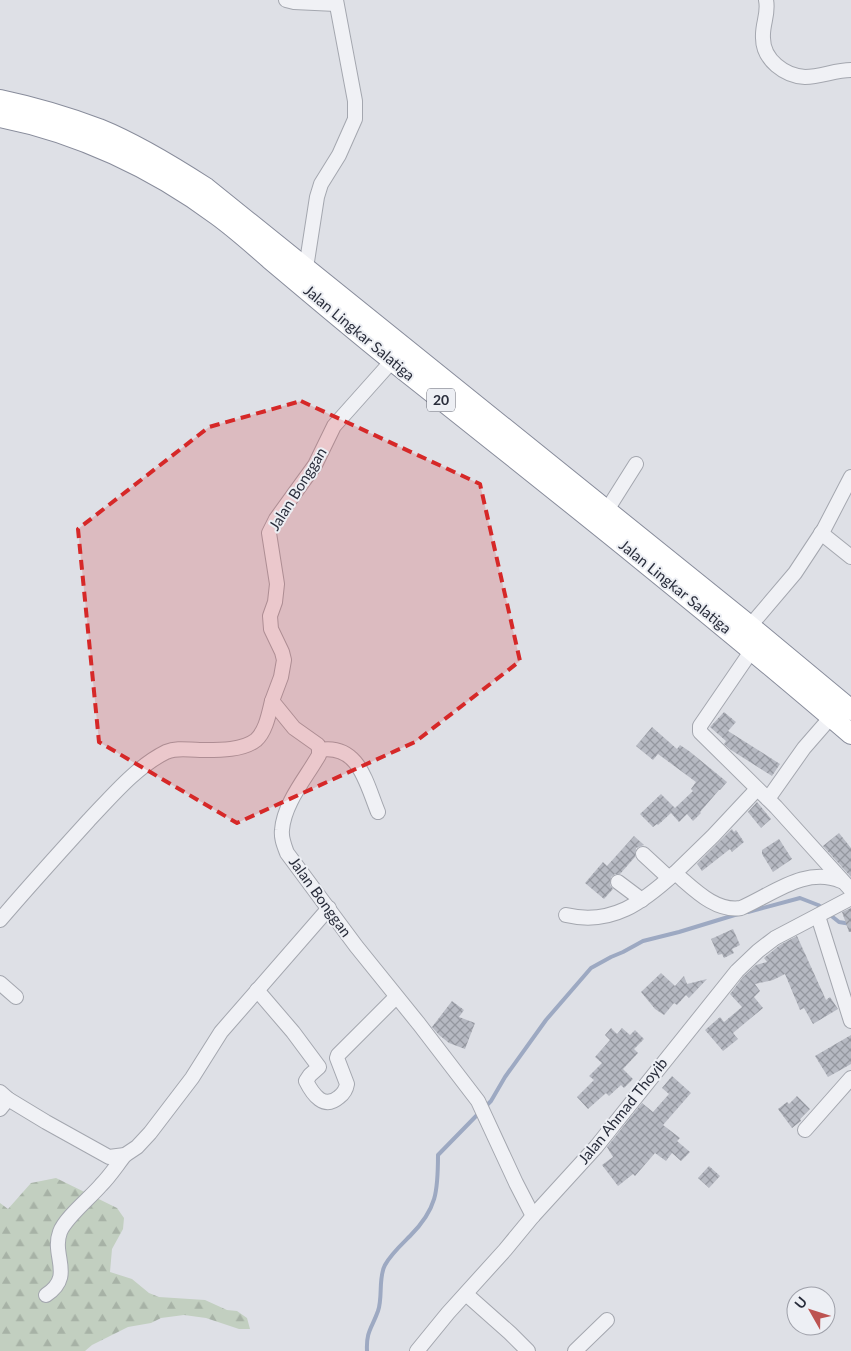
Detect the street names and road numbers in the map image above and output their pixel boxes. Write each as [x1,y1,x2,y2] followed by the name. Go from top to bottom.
[301,281,419,384] street label: Jalan Lingkar Salatiga
[427,388,455,412] road number: 20
[264,444,330,533] street label: Jalan Bonggan
[616,535,735,637] street label: Jalan Lingkar Salatiga
[286,853,356,940] street label: Jalan Bonggan
[574,1054,671,1167] street label: Jalan Ahmad Thoyib

